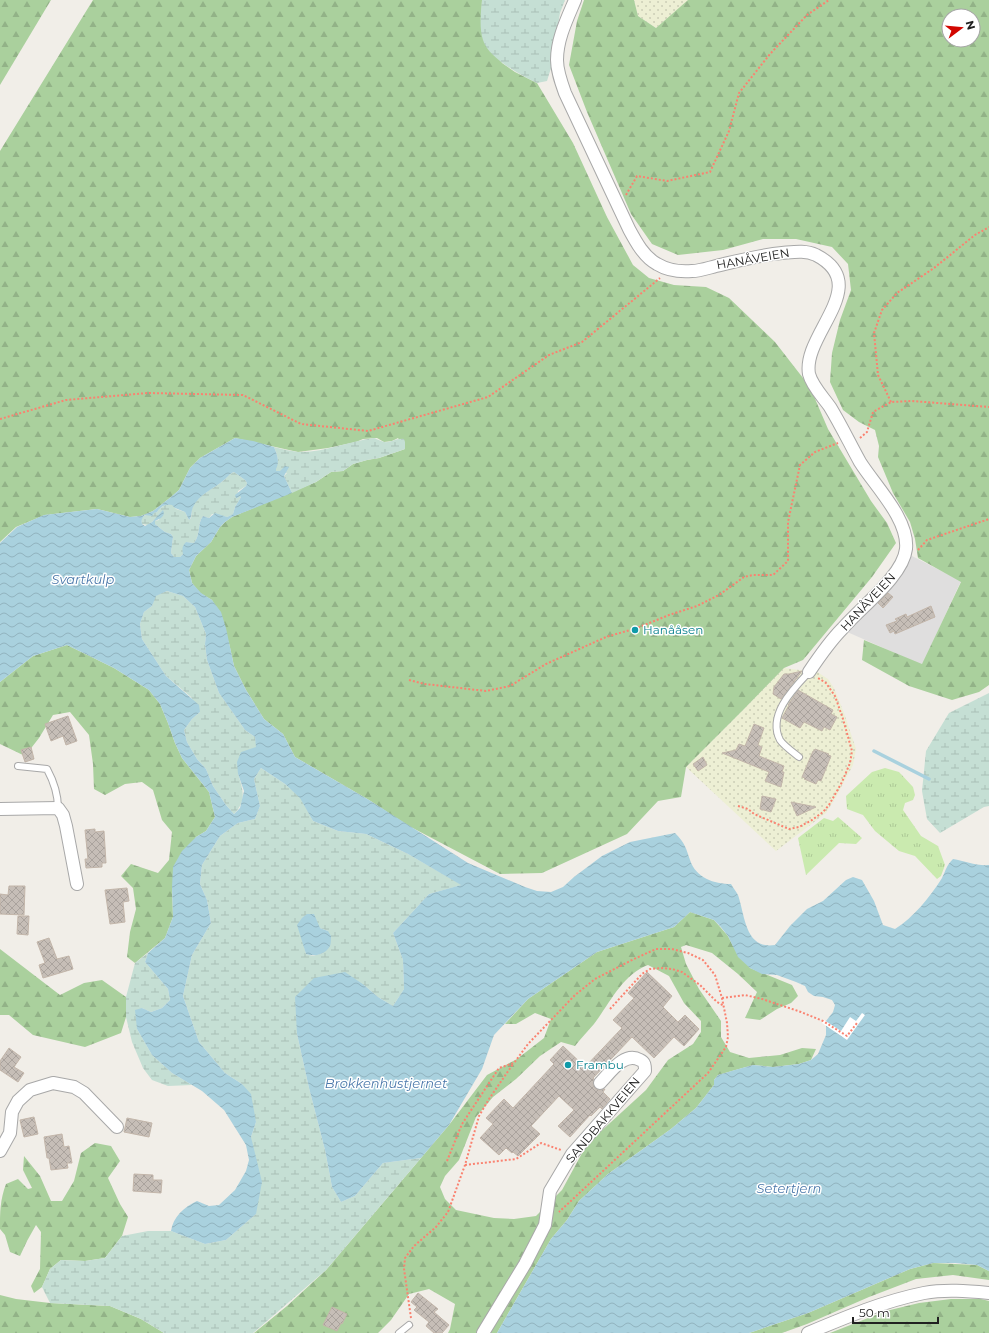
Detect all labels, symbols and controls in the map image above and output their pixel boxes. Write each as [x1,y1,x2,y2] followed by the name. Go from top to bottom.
[941,8,981,48] north arrow
[963,19,979,31] text: N
[715,245,791,272] street label: HANÅVEIEN
[837,570,898,634] street label: HANÅVEIEN
[52,571,115,587] water label: Svartkulp
[643,622,703,637] place label: Hanååsen
[630,625,640,635] marker: Hanååsen
[576,1057,624,1072] place label: Frambu
[563,1060,573,1070] marker: Frambu
[562,1074,643,1166] street label: SANDBAKKVEIEN
[325,1075,448,1091] water label: Brokkenhustjernet
[757,1180,821,1196] water label: Setertjern
[853,1299,938,1325] scale bar
[859,1305,890,1320] text: 50 m

